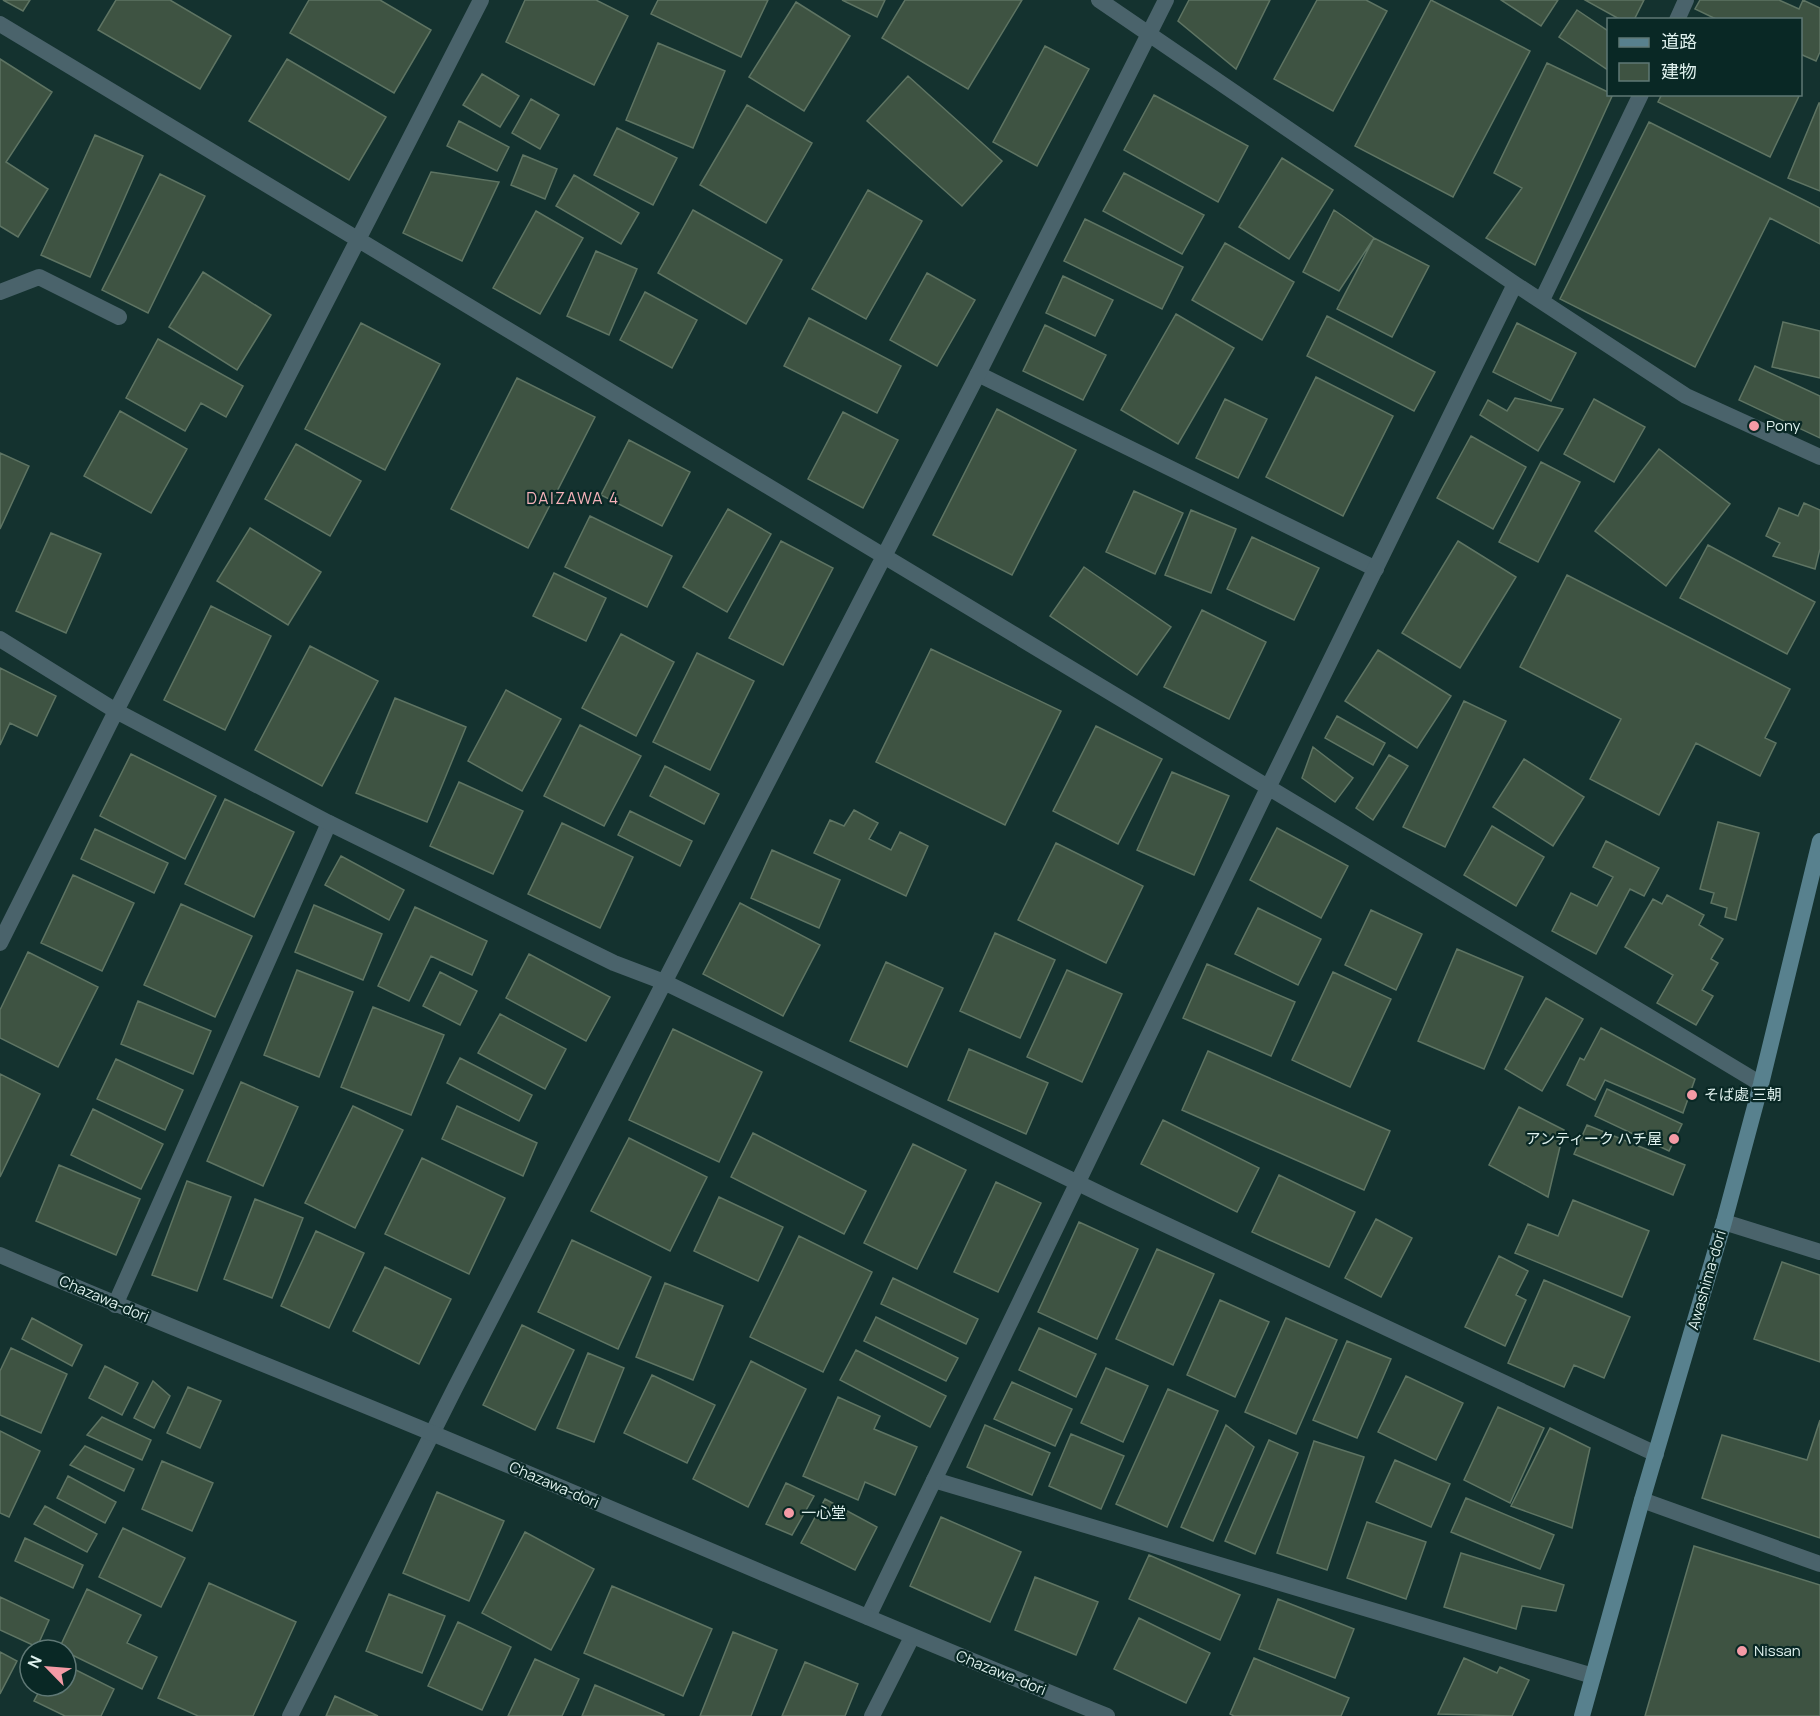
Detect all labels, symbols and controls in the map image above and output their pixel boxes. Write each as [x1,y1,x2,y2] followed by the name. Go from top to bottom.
[1607,18,1802,96] legend
[1661,29,1697,53] text: 道路
[1661,59,1697,83] text: 建物
[1766,415,1800,436] place label: Pony
[1747,419,1761,433] marker: Pony
[526,487,620,509] district label: DAIZAWA 4
[1704,1084,1782,1105] place label: そば處 三朝
[1685,1088,1699,1102] marker: そば處 三朝
[1525,1128,1662,1149] place label: アンティーク ハチ屋
[1667,1132,1681,1146] marker: アンティーク ハチ屋
[1682,1228,1731,1332] street label: Awashima-dori
[56,1270,152,1327] street label: Chazawa-dori
[506,1456,602,1513] street label: Chazawa-dori
[801,1502,846,1523] place label: 一心堂
[782,1506,796,1520] marker: 一心堂
[18,1638,78,1698] north arrow
[1754,1640,1801,1661] place label: Nissan
[1735,1644,1749,1658] marker: Nissan
[953,1645,1050,1700] street label: Chazawa-dori
[22,1652,47,1672] text: N

